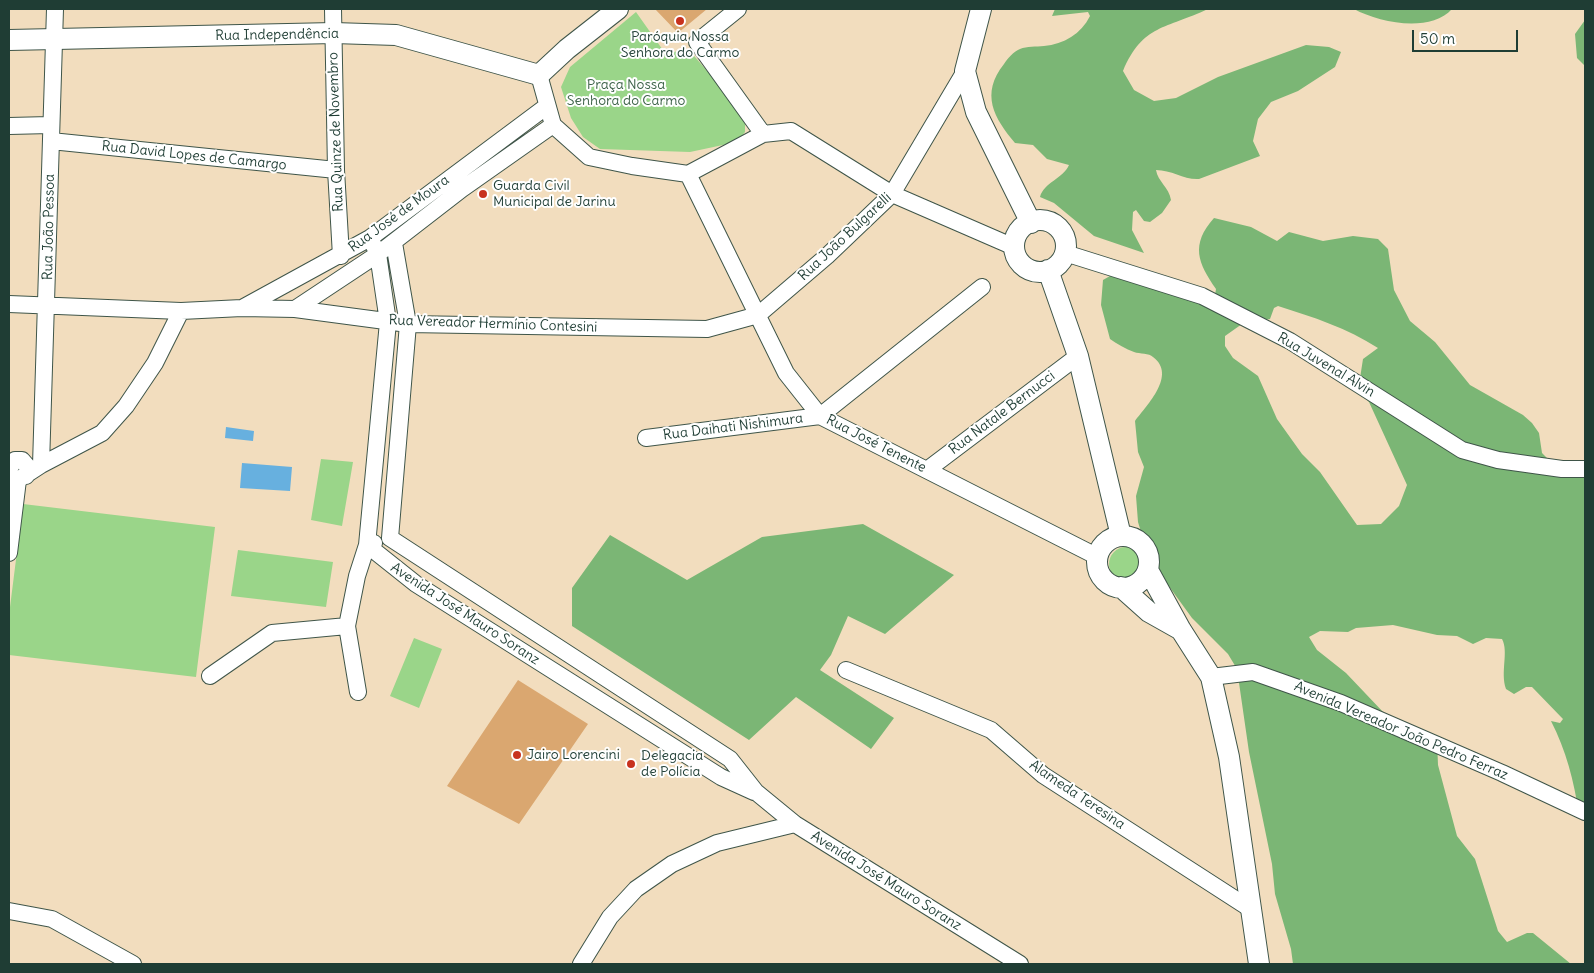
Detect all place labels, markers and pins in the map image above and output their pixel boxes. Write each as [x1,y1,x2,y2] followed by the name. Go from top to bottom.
[674,15,686,27] marker: Paróquia Nossa Senhora do Carmo
[621,29,739,62] place label: Paróquia Nossa Senhora do Carmo
[493,178,616,210] place label: Guarda Civil Municipal de Jarinu
[477,188,489,200] marker: Guarda Civil Municipal de Jarinu
[527,747,620,763] place label: Jairo Lorencini
[641,748,703,780] place label: Delegacia de Polícia
[511,749,523,761] marker: Jairo Lorencini
[625,758,637,770] marker: Delegacia de Polícia

